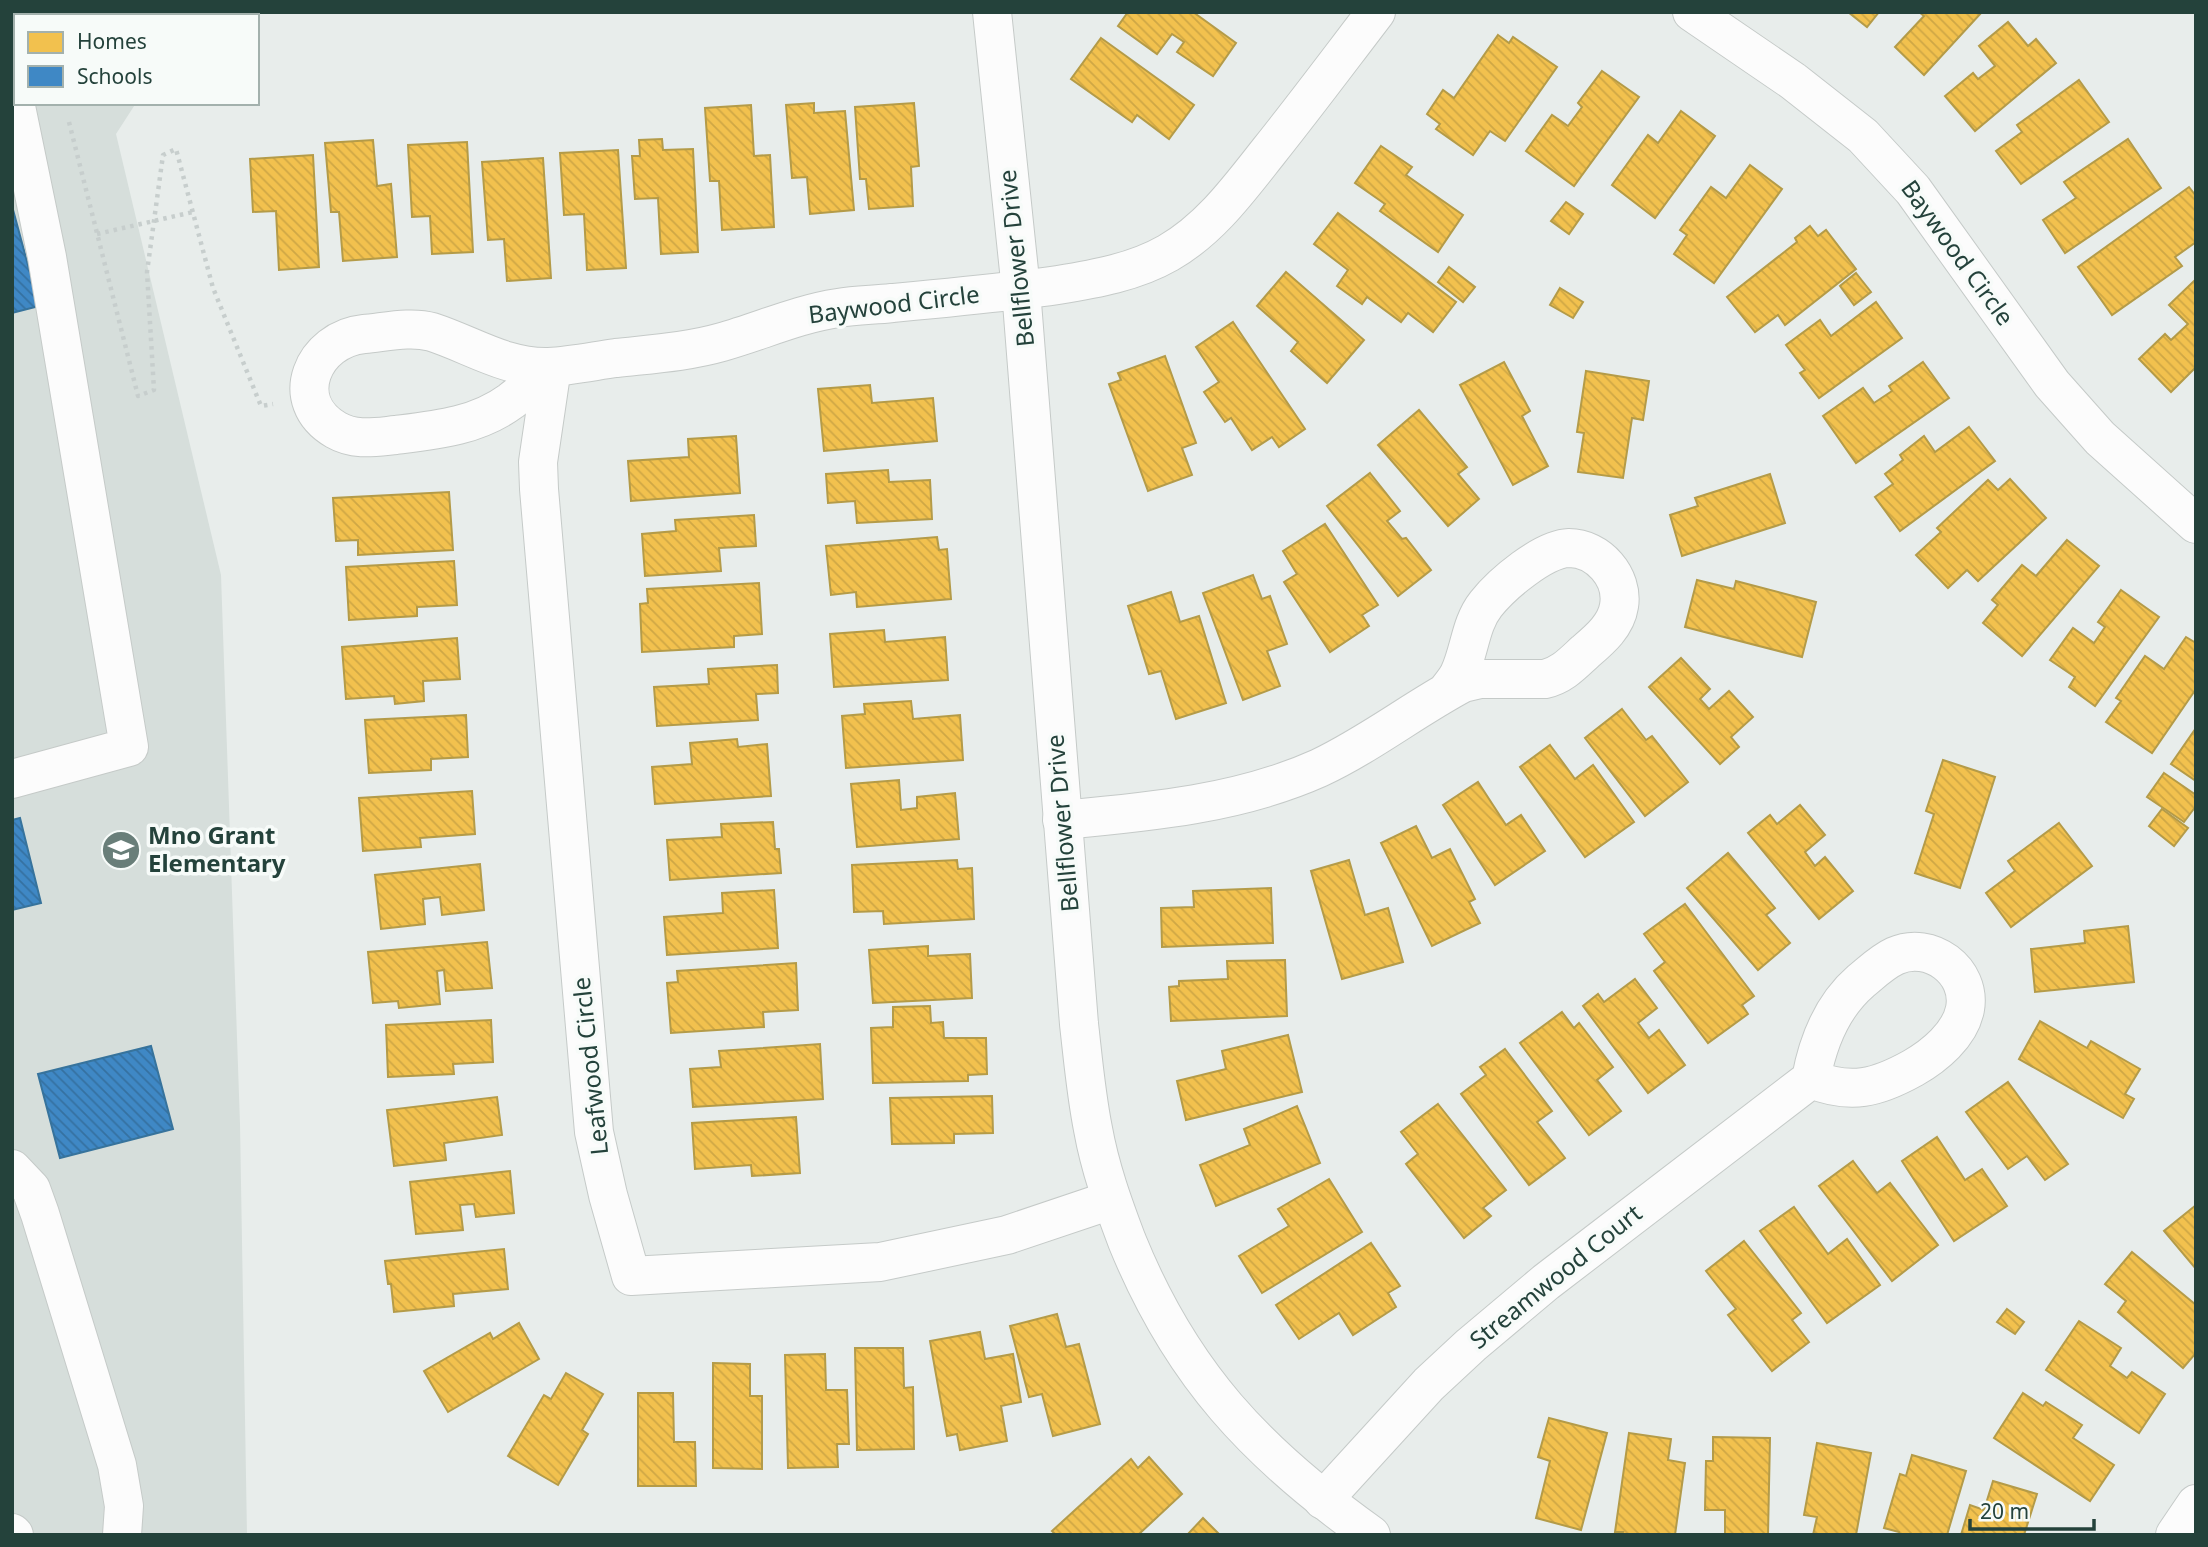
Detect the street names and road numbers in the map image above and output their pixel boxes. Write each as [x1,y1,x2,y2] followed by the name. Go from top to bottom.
[990,168,1041,348] street label: Bellflower Drive
[1894,173,2022,331] street label: Baywood Circle
[806,277,981,330] street label: Baywood Circle
[1037,733,1086,913] street label: Bellflower Drive
[564,976,615,1157] street label: Leafwood Circle
[1462,1196,1648,1356] street label: Streamwood Court

